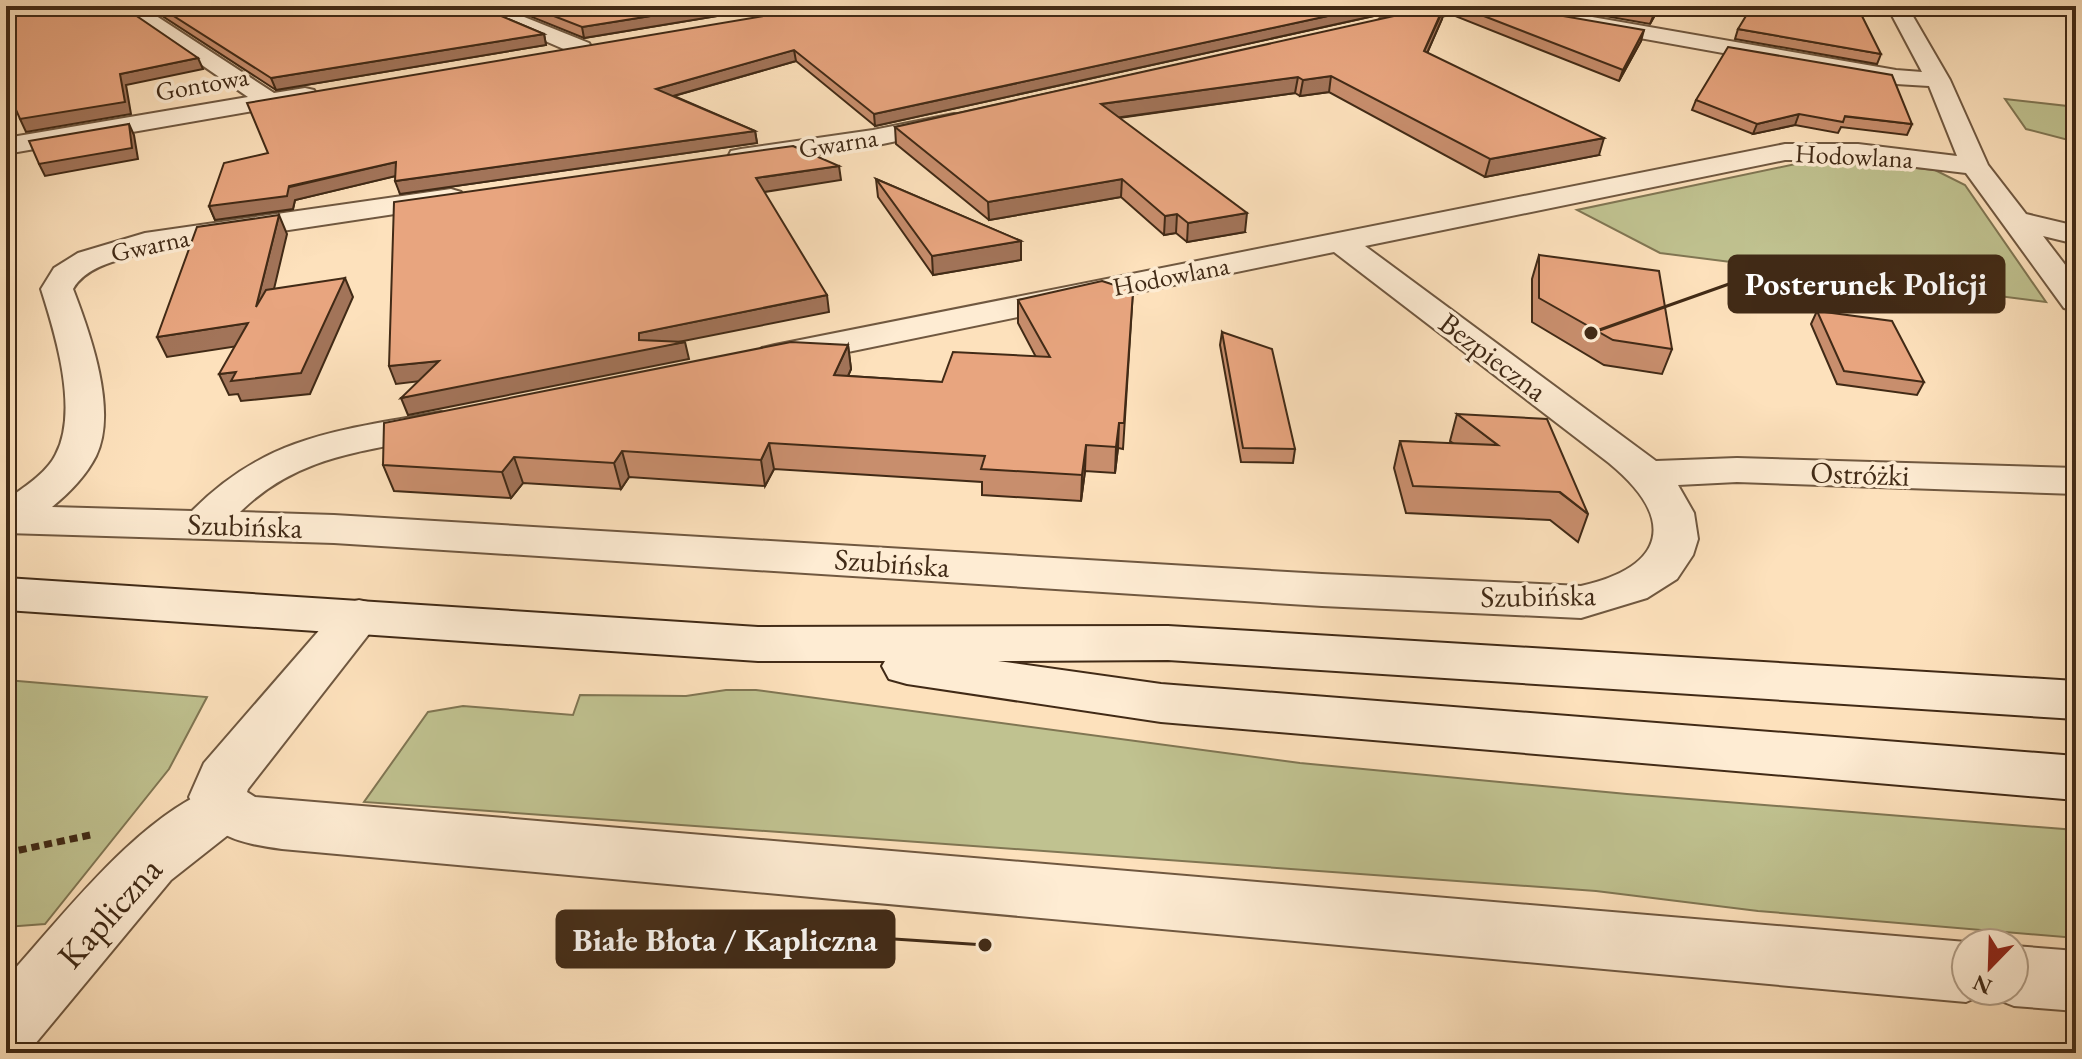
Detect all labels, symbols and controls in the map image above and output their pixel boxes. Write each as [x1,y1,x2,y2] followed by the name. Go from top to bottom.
[153,59,252,109] street label: Gontowa
[796,120,881,166] street label: Gwarna
[1794,136,1914,176] street label: Hodowlana
[108,220,193,270] street label: Gwarna
[1110,248,1233,304] street label: Hodowlana
[1729,256,2004,312] callout: Posterunek Policji
[1745,263,1988,305] text: Posterunek Policji
[1431,303,1555,410] street label: Bezpieczna
[1810,452,1910,495] street label: Ostróżki
[187,504,303,547] street label: Szubińska
[833,539,951,586] street label: Szubińska
[1480,575,1596,616] street label: Szubińska
[47,846,172,978] street label: Kapliczna
[557,911,894,967] callout: Białe Błota / Kapliczna
[572,919,879,961] text: Białe Błota / Kapliczna
[1950,927,2030,1007] north arrow
[1968,968,1996,1002] text: N

